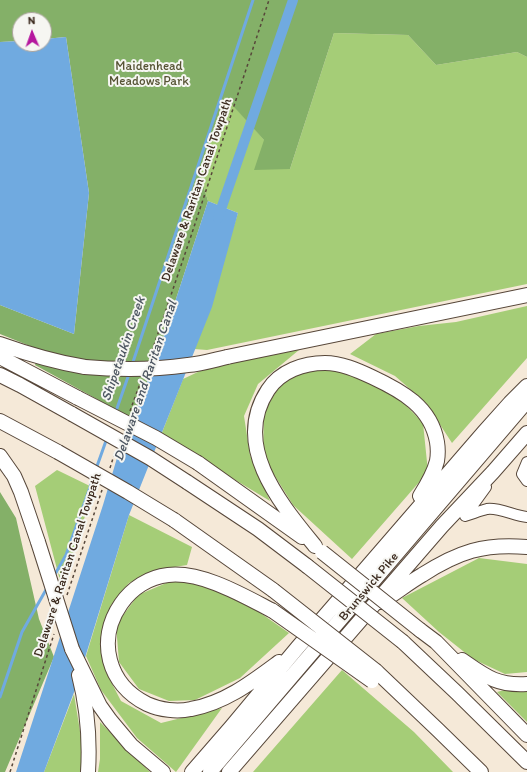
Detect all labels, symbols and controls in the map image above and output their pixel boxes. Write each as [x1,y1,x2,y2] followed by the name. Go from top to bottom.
[12,12,52,52] north arrow
[28,14,36,27] text: N
[109,59,189,90] park label: Maidenhead Meadows Park
[158,96,236,284] street label: Delaware & Raritan Canal Towpath
[98,295,150,403] water label: Shipetaukin Creek
[111,299,181,463] water label: Delaware and Raritan Canal
[31,471,105,659] street label: Delaware & Raritan Canal Towpath
[336,549,402,625] street label: Brunswick Pike

